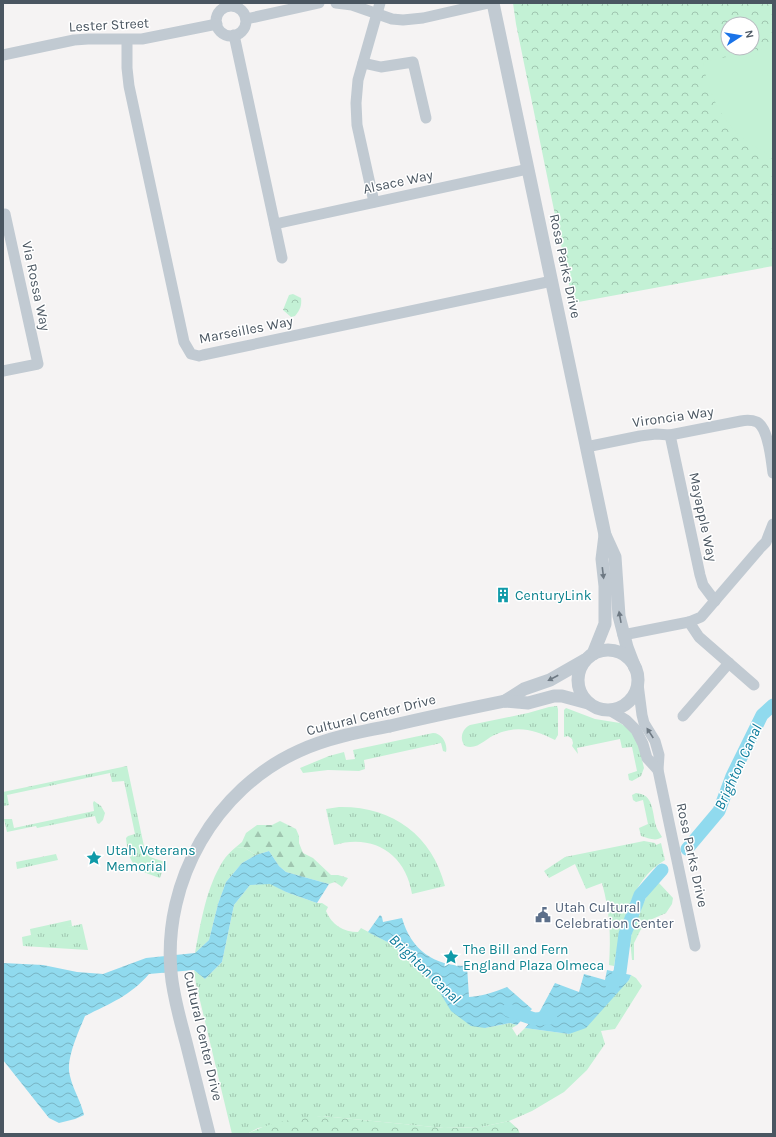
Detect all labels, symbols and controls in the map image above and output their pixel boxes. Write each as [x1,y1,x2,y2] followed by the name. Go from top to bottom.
[68,14,150,36] street label: Lester Street
[720,16,760,56] north arrow
[742,29,756,39] text: N
[361,166,435,198] street label: Alsace Way
[546,212,584,320] street label: Rosa Parks Drive
[18,240,54,333] street label: Via Rossa Way
[198,312,295,347] street label: Marseilles Way
[631,403,715,431] street label: Vironcia Way
[685,471,721,564] street label: Mayapple Way
[600,567,607,580] one-way arrow
[494,586,512,604] building icon: CenturyLink
[515,587,592,604] place label: CenturyLink
[617,611,623,623] one-way arrow
[547,675,558,681] one-way arrow
[305,691,437,739] street label: Cultural Center Drive
[710,721,766,813] water label: Brighton Canal
[646,728,654,738] one-way arrow
[673,801,711,909] street label: Rosa Parks Drive
[106,842,196,875] place label: Utah Veterans Memorial
[85,849,103,867] place icon: Utah Veterans Memorial
[555,899,674,932] place label: Utah Cultural Celebration Center
[534,906,552,924] public building icon: Utah Cultural Celebration Center
[385,930,465,1008] water label: Brighton Canal
[463,941,604,974] place label: The Bill and Fern England Plaza Olmeca
[442,948,460,966] place icon: The Bill and Fern England Plaza Olmeca
[180,970,226,1102] street label: Cultural Center Drive

